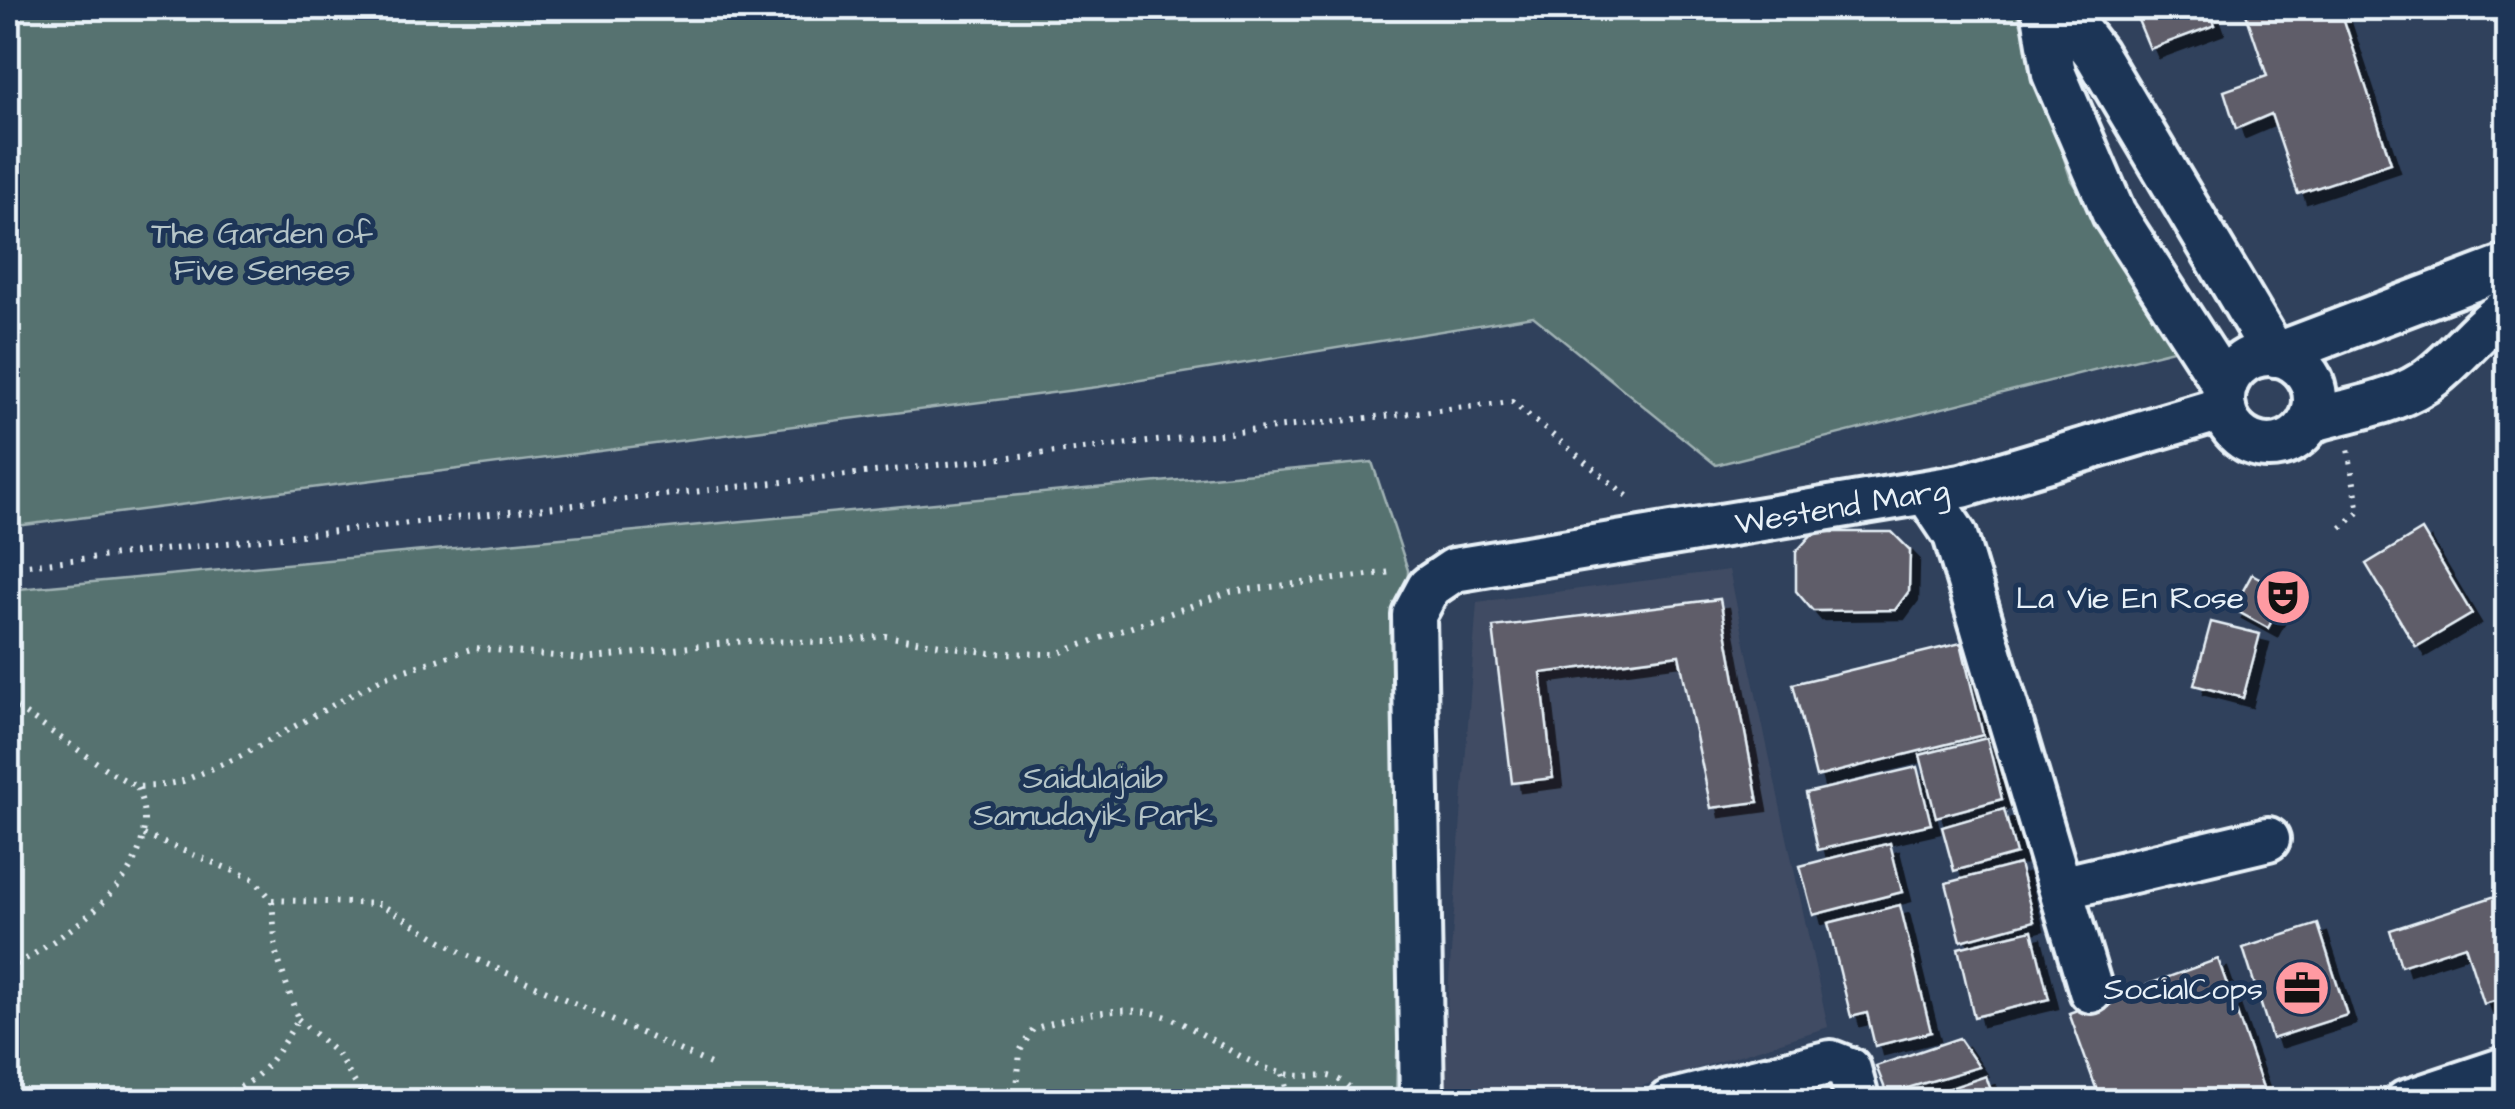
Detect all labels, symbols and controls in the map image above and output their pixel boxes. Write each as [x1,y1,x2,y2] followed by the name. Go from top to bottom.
[151,211,373,293] park label: The Garden of Five Senses
[1732,468,1952,547] street label: Westend Marg
[2253,567,2313,627] theatre icon: La Vie En Rose
[2016,576,2244,621] place label: La Vie En Rose
[973,756,1213,838] park label: Saidulajaib Samudayik Park
[2272,958,2332,1018] office icon: SocialCops
[2104,967,2263,1012] place label: SocialCops

